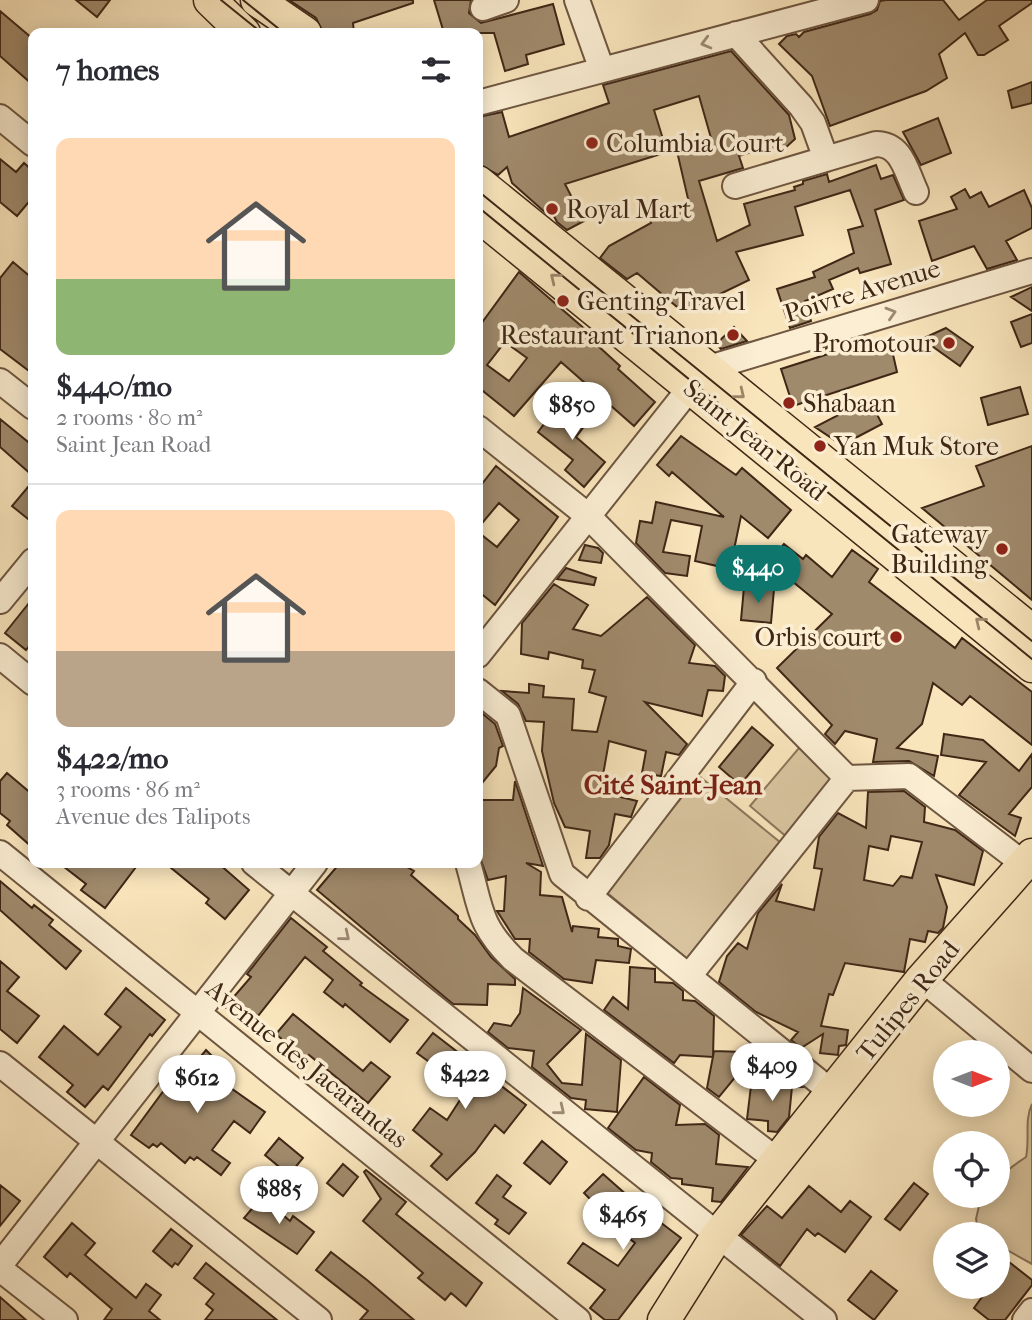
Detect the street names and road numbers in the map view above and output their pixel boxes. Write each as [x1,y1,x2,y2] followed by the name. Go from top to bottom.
[780,253,944,329] street label: Poivre Avenue
[677,373,834,508] street label: Saint Jean Road
[850,934,967,1068] street label: Tulipes Road
[199,973,414,1155] street label: Avenue des Jacarandas

